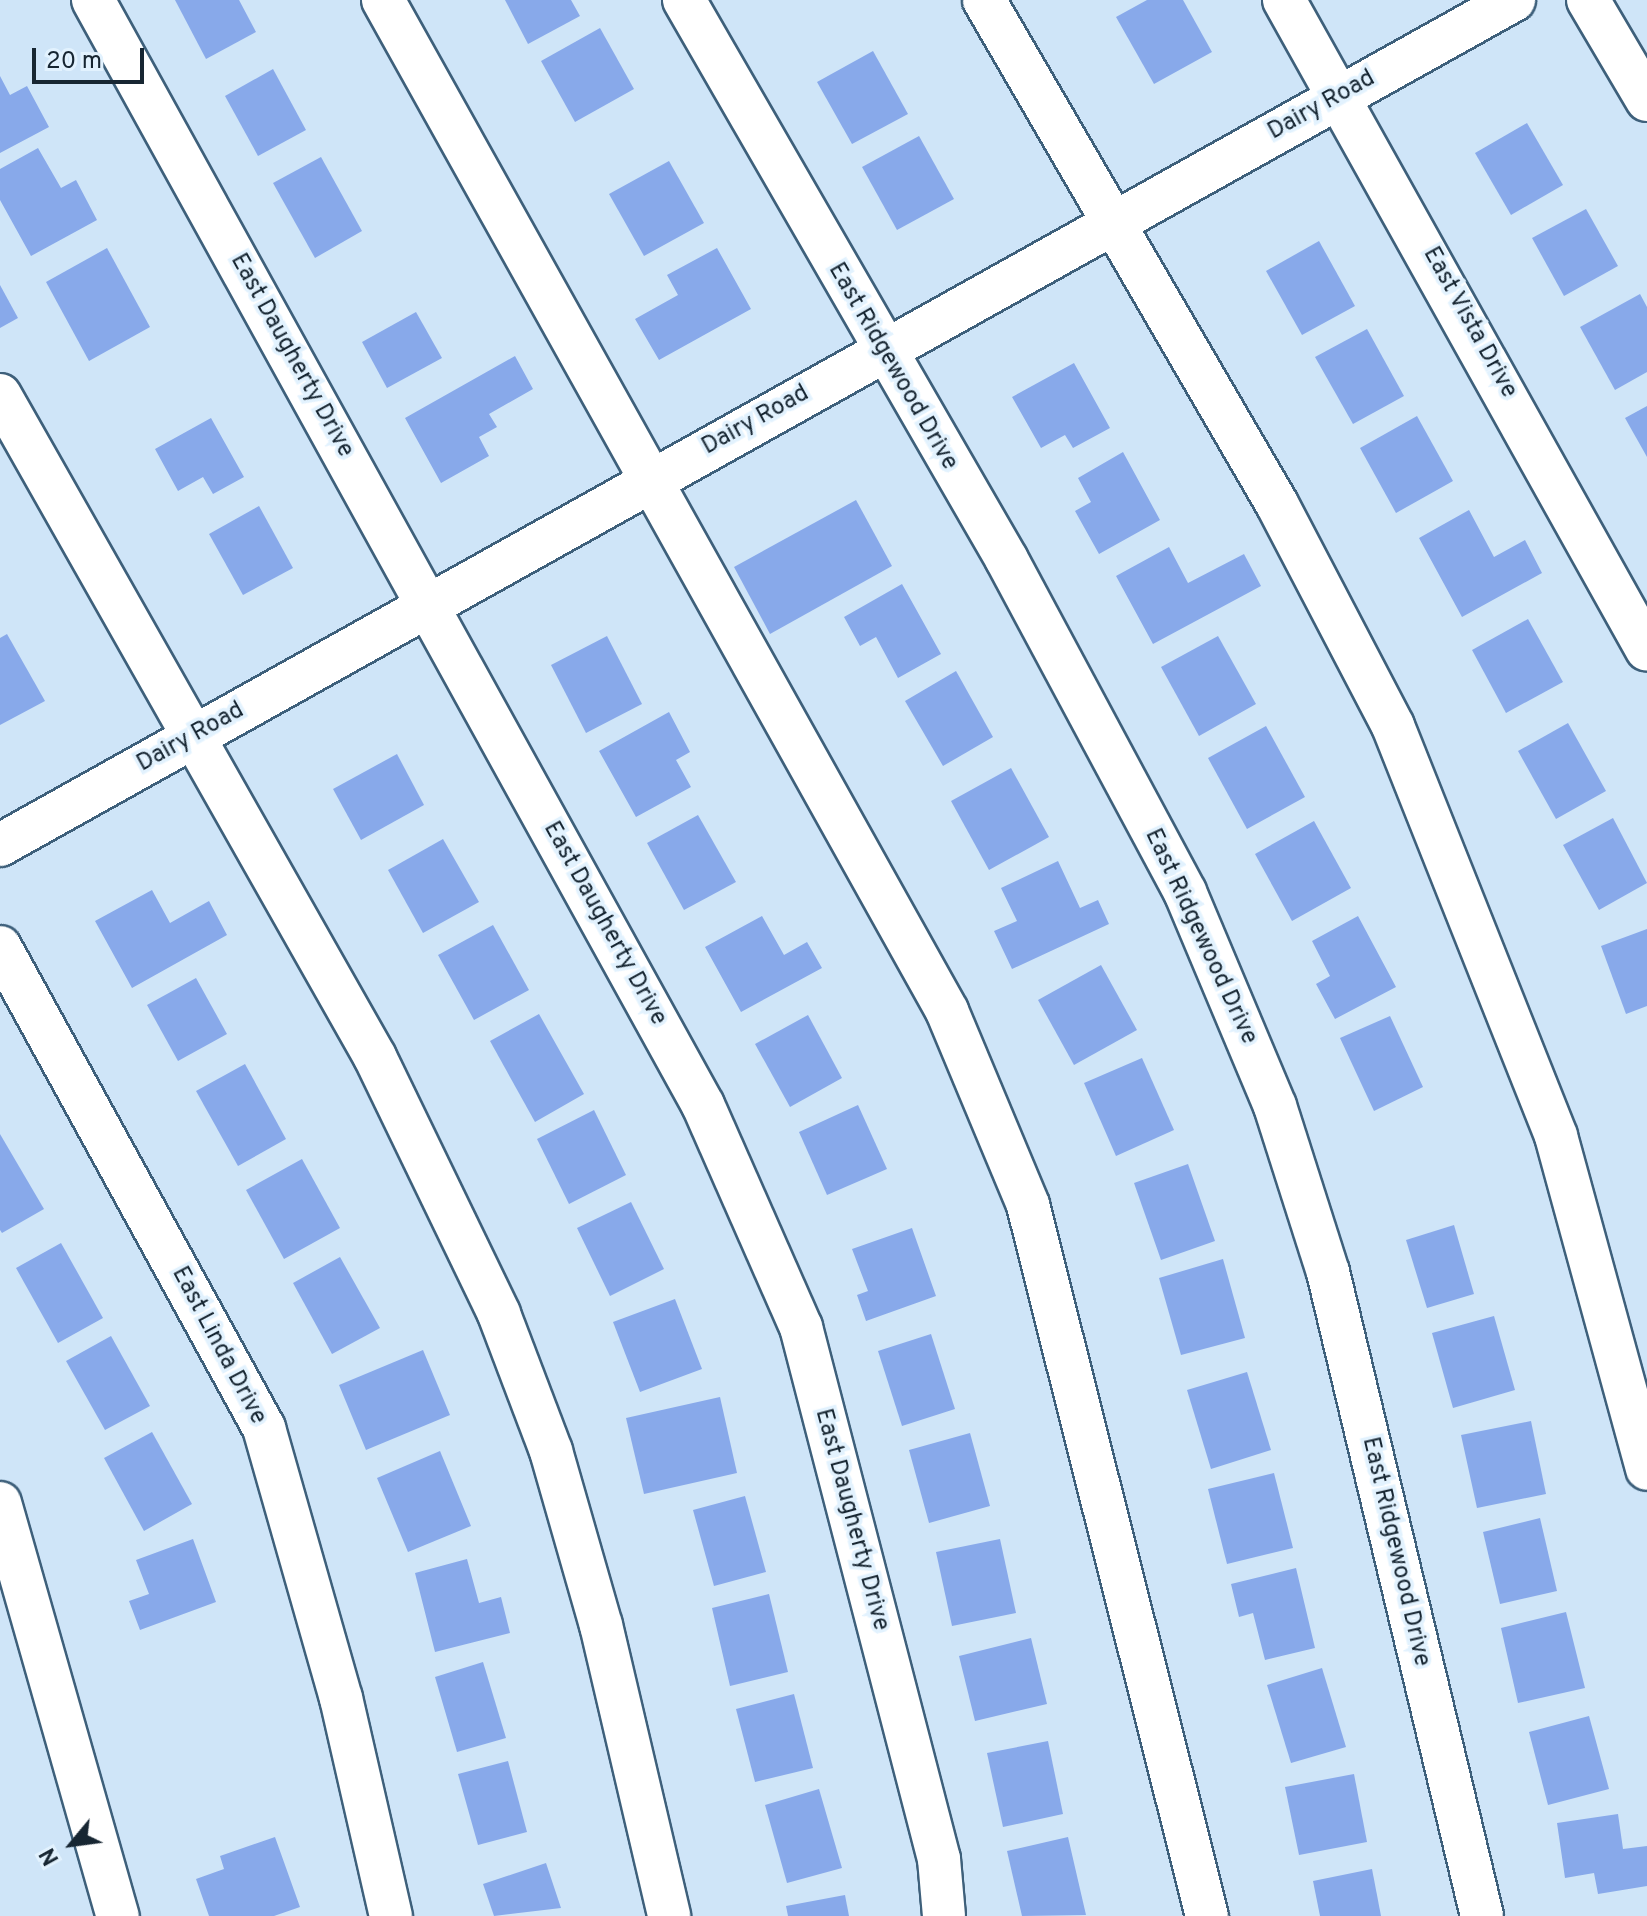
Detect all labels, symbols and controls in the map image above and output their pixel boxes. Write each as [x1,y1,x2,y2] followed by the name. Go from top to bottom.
[36,32,148,82] scale bar
[46,47,102,77] text: 20 m
[1263,65,1381,147] street label: Dairy Road
[1415,242,1523,404] street label: East Vista Drive
[223,249,359,463] street label: East Daugherty Drive
[821,258,963,476] street label: East Ridgewood Drive
[697,380,815,462] street label: Dairy Road
[132,697,250,779] street label: Dairy Road
[536,817,672,1031] street label: East Daugherty Drive
[1137,825,1263,1049] street label: East Ridgewood Drive
[164,1262,272,1430] street label: East Linda Drive
[808,1406,894,1634] street label: East Daugherty Drive
[1355,1434,1435,1670] street label: East Ridgewood Drive
[32,1804,112,1884] north arrow
[35,1842,66,1869] text: N

